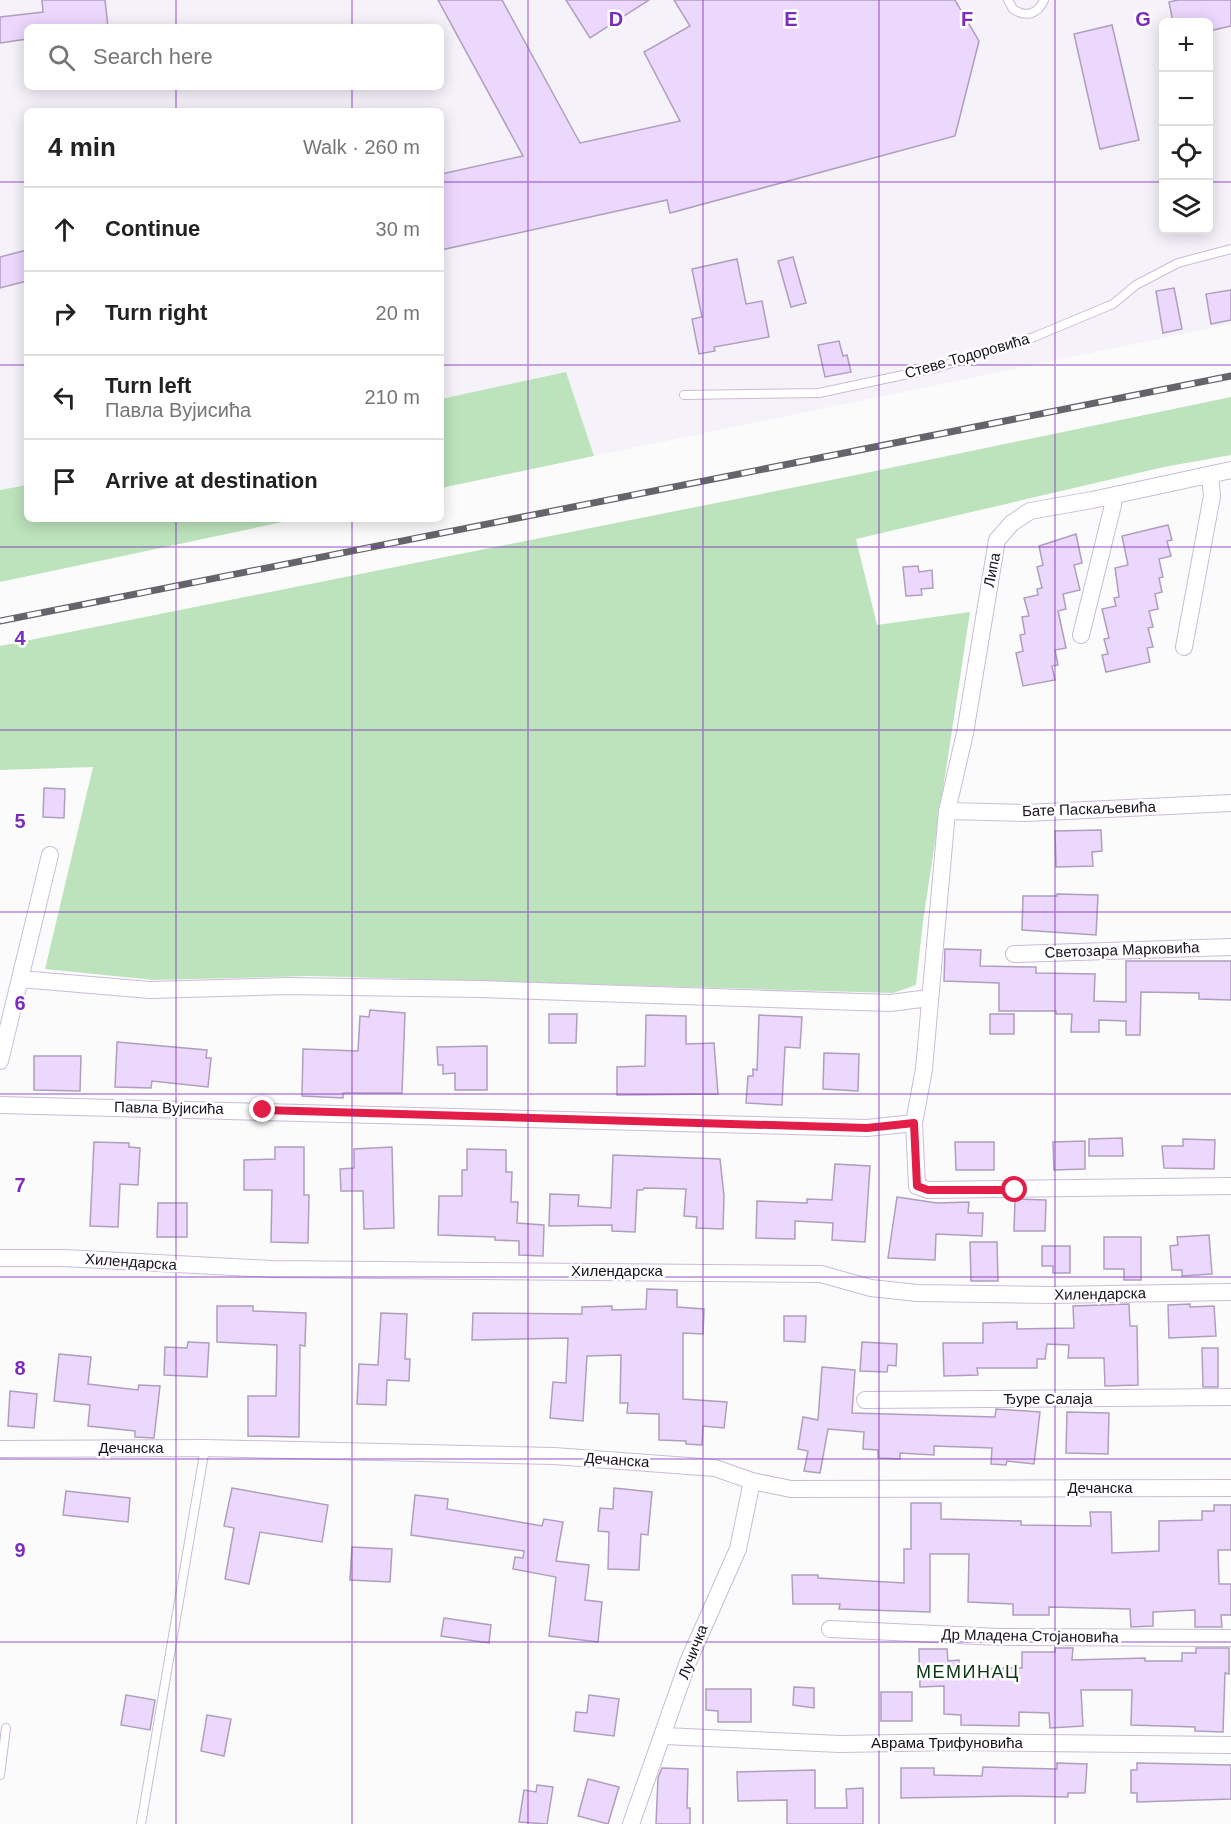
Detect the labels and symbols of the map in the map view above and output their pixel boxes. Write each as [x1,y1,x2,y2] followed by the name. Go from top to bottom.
[609,8,623,30] text: D
[784,8,798,30] text: E
[961,8,973,30] text: F
[1135,8,1151,30] text: G
[903,329,1032,381] street label: Стеве Тодоровића
[980,551,1003,589] street label: Липа
[14,627,26,649] text: 4
[1022,798,1157,819] street label: Бате Паскаљевића
[14,810,26,832] text: 5
[1044,938,1200,961] street label: Светозара Марковића
[14,992,26,1014] text: 6
[249,1096,275,1122] route end
[114,1098,225,1117] street label: Павла Вујисића
[14,1174,26,1196] text: 7
[1001,1176,1027,1202] route start
[85,1250,178,1273] street label: Хилендарска
[571,1262,664,1279] street label: Хилендарска
[1054,1284,1147,1303] street label: Хилендарска
[14,1357,26,1379] text: 8
[1003,1390,1093,1407] street label: Ђуре Салаја
[98,1439,164,1456] street label: Дечанска
[584,1449,651,1470] street label: Дечанска
[1067,1479,1133,1496] street label: Дечанска
[14,1539,26,1561] text: 9
[674,1622,711,1681] street label: Лучичка
[941,1625,1119,1646] street label: Др Младена Стојановића
[916,1662,1020,1682] district label: МЕМИНАЦ
[871,1734,1024,1751] street label: Аврама Трифуновића

